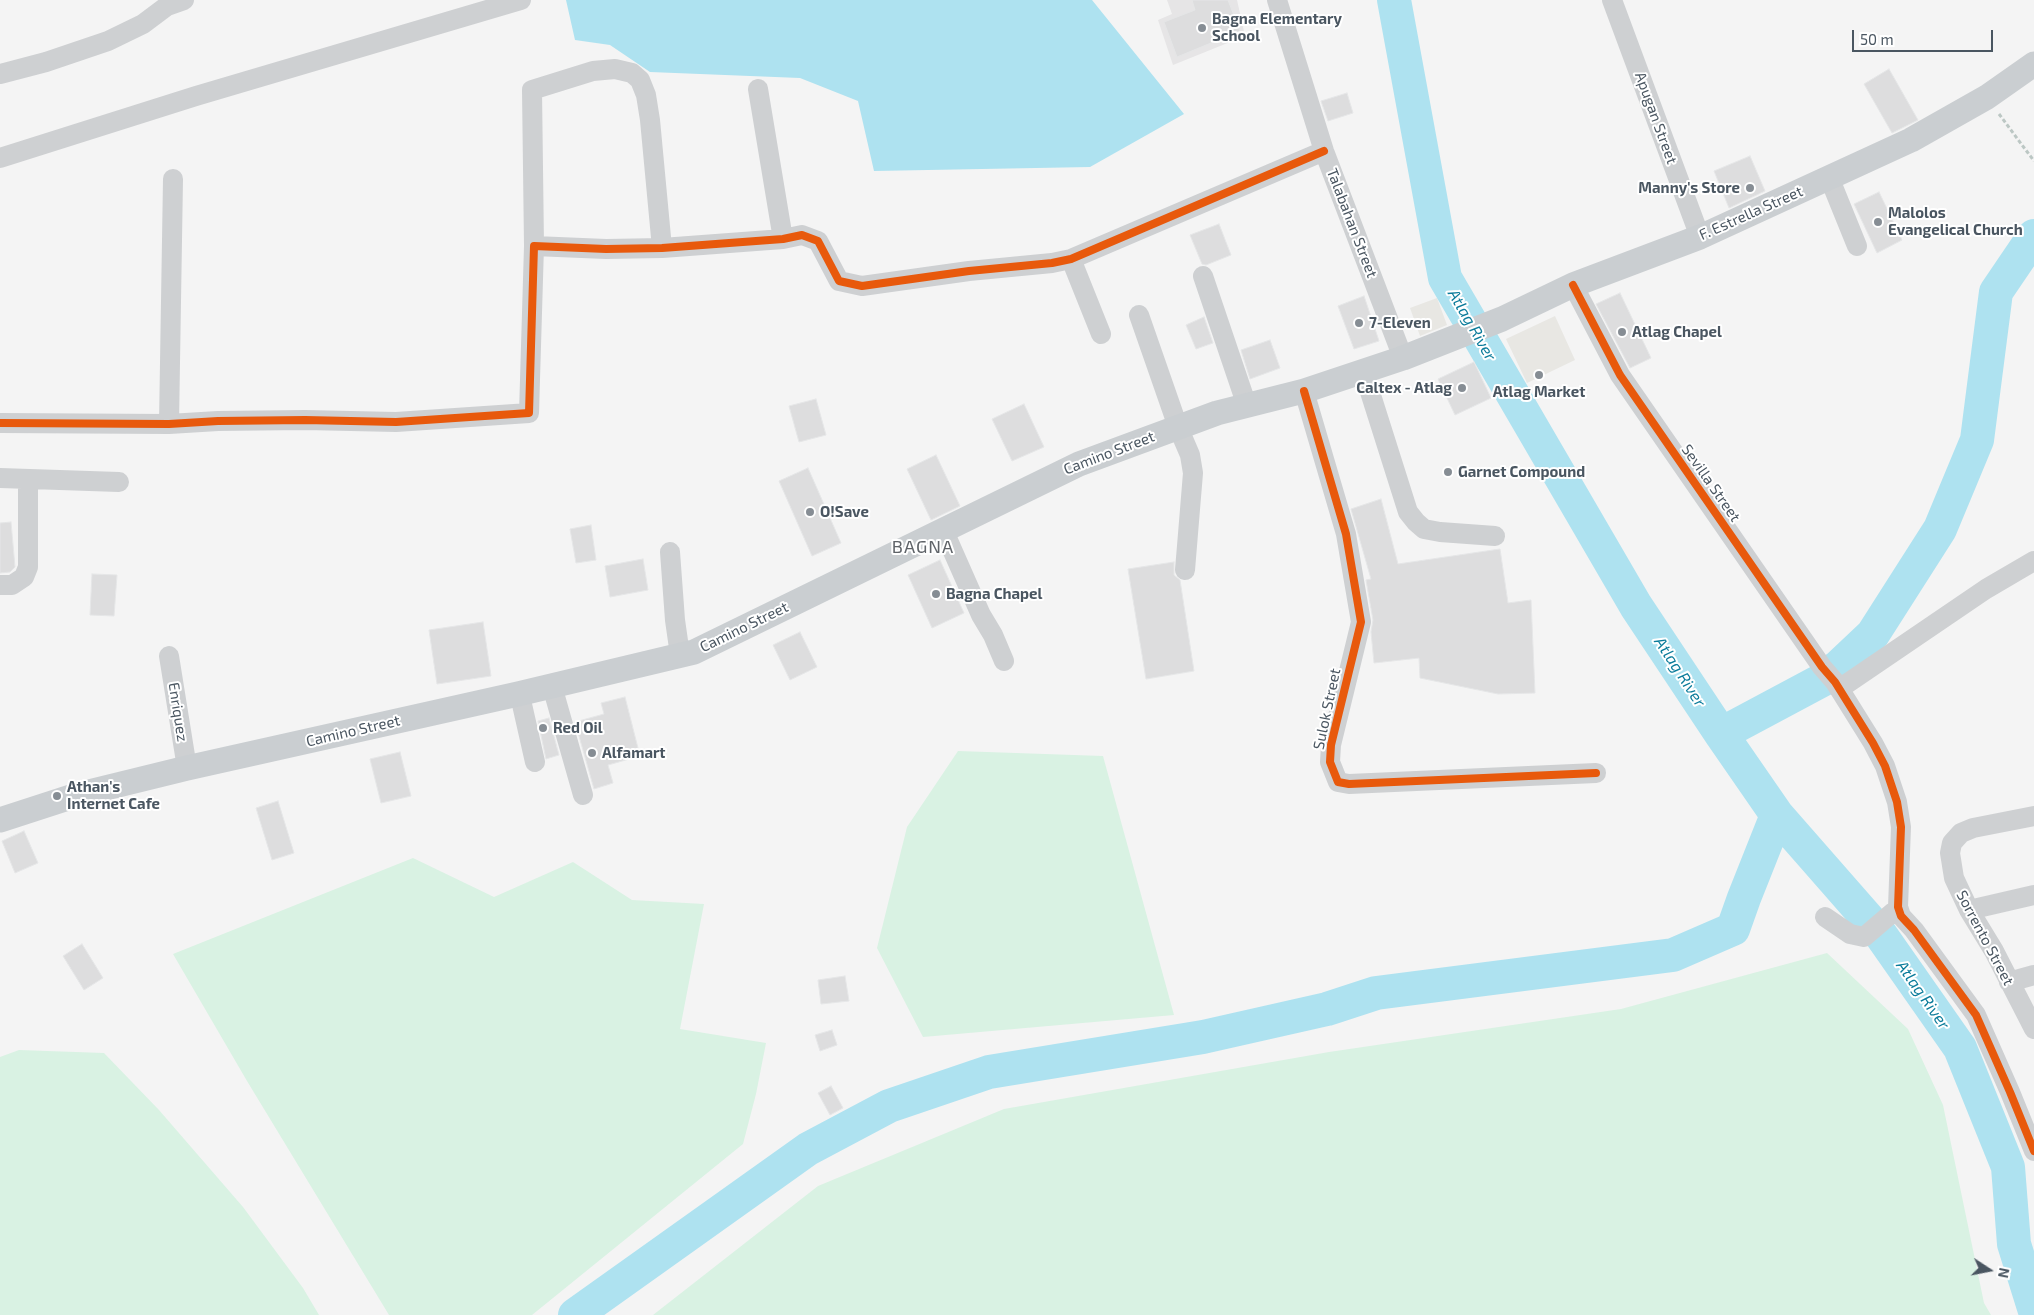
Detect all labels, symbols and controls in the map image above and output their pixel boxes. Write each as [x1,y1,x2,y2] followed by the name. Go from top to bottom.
[1212,10,1342,45] place label: Bagna Elementary School
[1854,20,1995,52] scale bar
[1196,22,1208,34] marker: Bagna Elementary School
[1860,30,1894,48] text: 50 m
[1631,69,1681,167] street label: Apugan Street
[1323,166,1381,280] street label: Talabahan Street
[1638,179,1740,197] place label: Manny's Store
[1696,182,1806,244] street label: F. Estrella Street
[1744,182,1756,194] marker: Manny's Store
[1888,204,2023,239] place label: Malolos Evangelical Church
[1872,216,1884,228] marker: Malolos Evangelical Church
[1444,286,1500,364] water label: Atlag River
[1369,314,1431,332] place label: 7-Eleven
[1353,317,1365,329] marker: 7-Eleven
[1632,323,1722,341] place label: Atlag Chapel
[1616,326,1628,338] marker: Atlag Chapel
[1533,369,1545,381] marker: Atlag Market
[1356,379,1452,397] place label: Caltex - Atlag
[1456,382,1468,394] marker: Caltex - Atlag
[1493,383,1585,401] place label: Atlag Market
[1061,427,1157,479] street label: Camino Street
[1678,441,1744,525] street label: Sevilla Street
[1458,463,1585,481] place label: Garnet Compound
[1442,466,1454,478] marker: Garnet Compound
[820,503,869,521] place label: O!Save
[804,506,816,518] marker: O!Save
[891,536,955,558] district label: BAGNA
[946,585,1042,603] place label: Bagna Chapel
[930,588,942,600] marker: Bagna Chapel
[697,598,791,656] street label: Camino Street
[1650,633,1710,711] water label: Atlag River
[1310,667,1344,751] street label: Sulok Street
[164,681,192,743] street label: Enriquez
[304,711,402,751] street label: Camino Street
[553,719,603,737] place label: Red Oil
[537,722,549,734] marker: Red Oil
[602,744,665,762] place label: Alfamart
[586,747,598,759] marker: Alfamart
[67,778,160,813] place label: Athan's Internet Cafe
[51,790,63,802] marker: Athan's Internet Cafe
[1952,888,2018,988] street label: Sorrento Street
[1892,957,1954,1033] water label: Atlag River
[1964,1245,2014,1295] north arrow
[1995,1266,2014,1280] text: N

